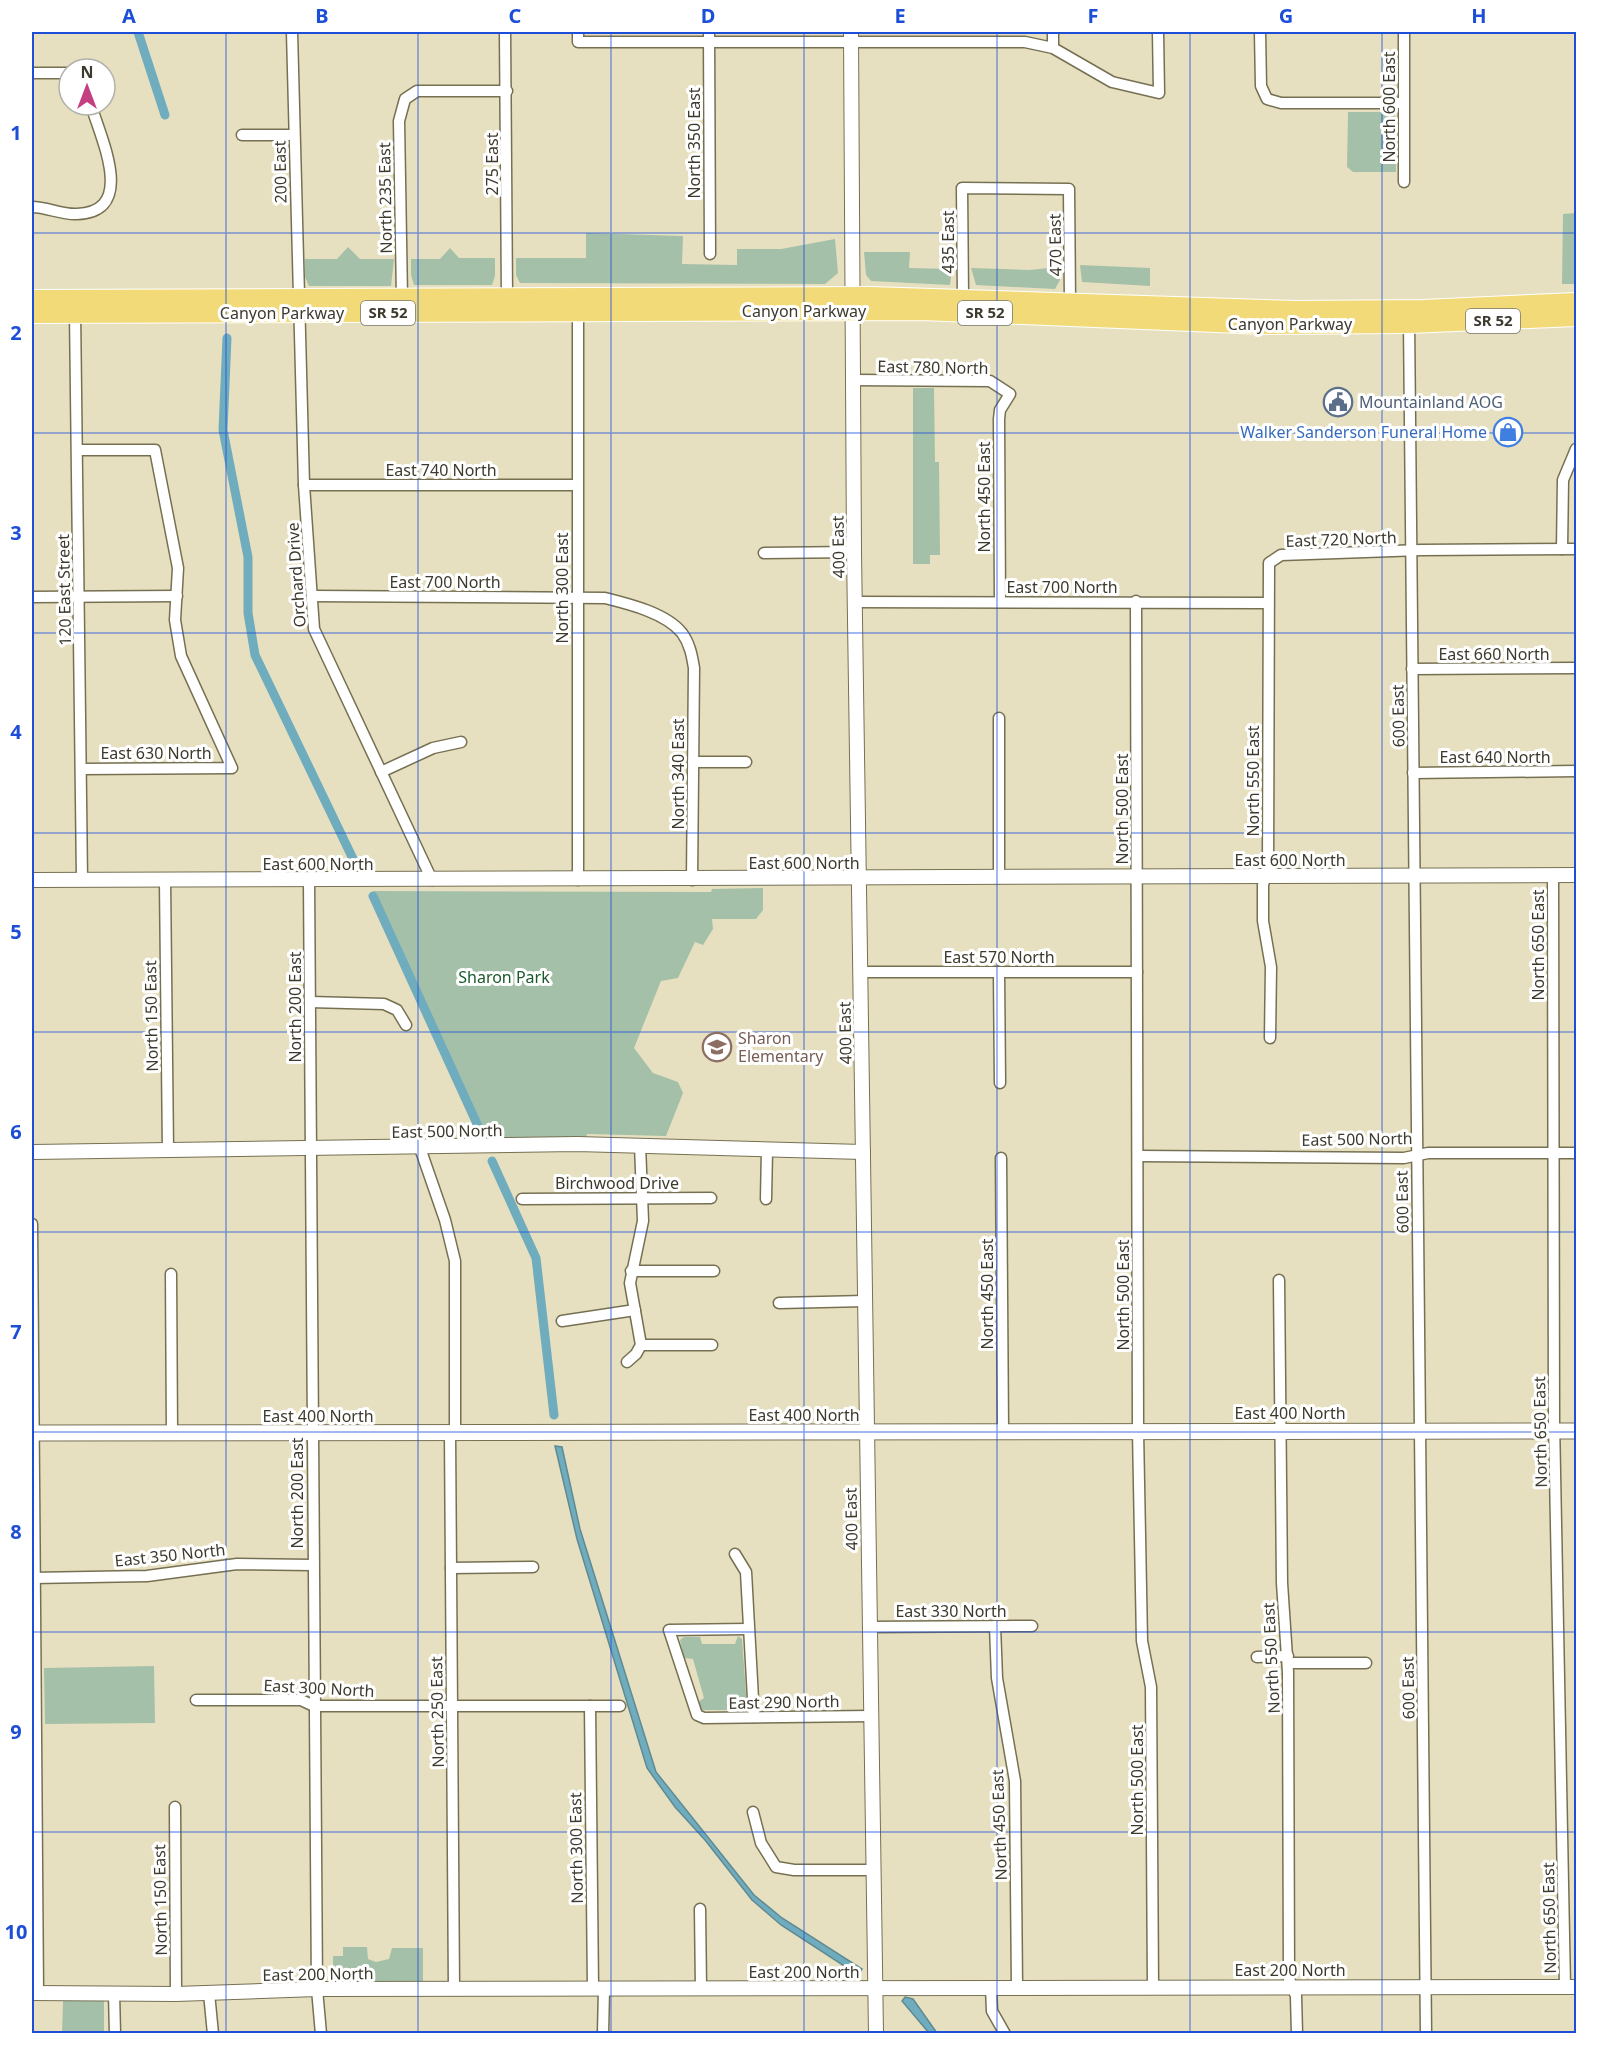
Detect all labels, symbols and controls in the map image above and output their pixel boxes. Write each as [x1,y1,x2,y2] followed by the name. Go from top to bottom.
[122,2,136,29] text: A
[315,2,329,29] text: B
[509,2,522,29] text: C
[701,2,715,29] text: D
[894,2,906,29] text: E
[1088,2,1098,29] text: F
[1279,2,1293,29] text: G
[1471,2,1487,29] text: H
[1378,51,1400,163] street label: North 600 East
[57,57,117,117] north arrow
[80,61,94,83] text: N
[683,87,705,199] street label: North 350 East
[10,119,22,146] text: 1
[481,132,503,195] street label: 275 East
[268,140,292,204] street label: 200 East
[373,142,397,254] street label: North 235 East
[937,210,959,273] street label: 435 East
[1043,213,1067,277] street label: 470 East
[742,300,867,322] street label: Canyon Parkway
[361,301,415,325] road number: SR 52
[958,301,1012,325] road number: SR 52
[220,302,345,324] street label: Canyon Parkway
[1466,309,1520,333] road number: SR 52
[1228,313,1353,335] street label: Canyon Parkway
[10,319,22,346] text: 2
[877,355,989,379] street label: East 780 North
[1322,386,1354,418] public building icon: Mountainland AOG
[1359,391,1503,413] place label: Mountainland AOG
[1492,416,1524,448] shop icon: Walker Sanderson Funeral Home
[1240,421,1487,443] place label: Walker Sanderson Funeral Home
[973,441,995,553] street label: North 450 East
[385,459,497,481] street label: East 740 North
[826,515,850,579] street label: 400 East
[10,519,22,546] text: 3
[281,522,311,628] street label: Orchard Drive
[1285,526,1397,552] street label: East 720 North
[551,532,573,644] street label: North 300 East
[52,534,76,646] street label: 120 East Street
[389,571,501,593] street label: East 700 North
[1006,576,1118,598] street label: East 700 North
[1438,643,1550,665] street label: East 660 North
[1386,684,1410,748] street label: 600 East
[10,718,22,745] text: 4
[667,718,689,830] street label: North 340 East
[1242,725,1264,837] street label: North 550 East
[100,742,212,764] street label: East 630 North
[1439,746,1551,768] street label: East 640 North
[1111,753,1133,865] street label: North 500 East
[1234,849,1346,871] street label: East 600 North
[748,852,860,874] street label: East 600 North
[262,853,374,875] street label: East 600 North
[1527,889,1549,1001] street label: North 650 East
[10,918,22,945] text: 5
[943,946,1055,968] street label: East 570 North
[284,951,306,1063] street label: North 200 East
[139,960,163,1072] street label: North 150 East
[458,966,550,988] park label: Sharon Park
[833,1001,857,1065] street label: 400 East
[738,1027,824,1067] place label: Sharon Elementary
[701,1031,733,1063] school or university icon: Sharon Elementary
[10,1118,22,1145] text: 6
[391,1119,503,1143] street label: East 500 North
[1301,1127,1413,1151] street label: East 500 North
[1390,1170,1414,1234] street label: 600 East
[555,1172,679,1194] street label: Birchwood Drive
[976,1238,998,1350] street label: North 450 East
[1112,1239,1134,1351] street label: North 500 East
[10,1318,22,1345] text: 7
[1528,1376,1552,1488] street label: North 650 East
[1234,1402,1346,1424] street label: East 400 North
[748,1404,860,1426] street label: East 400 North
[262,1405,374,1427] street label: East 400 North
[286,1437,308,1549] street label: North 200 East
[839,1487,863,1551] street label: 400 East
[10,1518,22,1545] text: 8
[114,1538,226,1572] street label: East 350 North
[895,1600,1007,1622] street label: East 330 North
[1257,1602,1285,1714] street label: North 550 East
[425,1656,449,1768] street label: North 250 East
[1396,1656,1420,1720] street label: 600 East
[263,1674,375,1702] street label: East 300 North
[728,1690,840,1714] street label: East 290 North
[10,1718,22,1745] text: 9
[1126,1724,1148,1836] street label: North 500 East
[986,1769,1012,1881] street label: North 450 East
[564,1792,588,1904] street label: North 300 East
[148,1844,172,1956] street label: North 150 East
[1537,1862,1561,1974] street label: North 650 East
[5,1918,27,1945] text: 10
[1234,1959,1346,1981] street label: East 200 North
[748,1961,860,1983] street label: East 200 North
[262,1962,374,1986] street label: East 200 North

